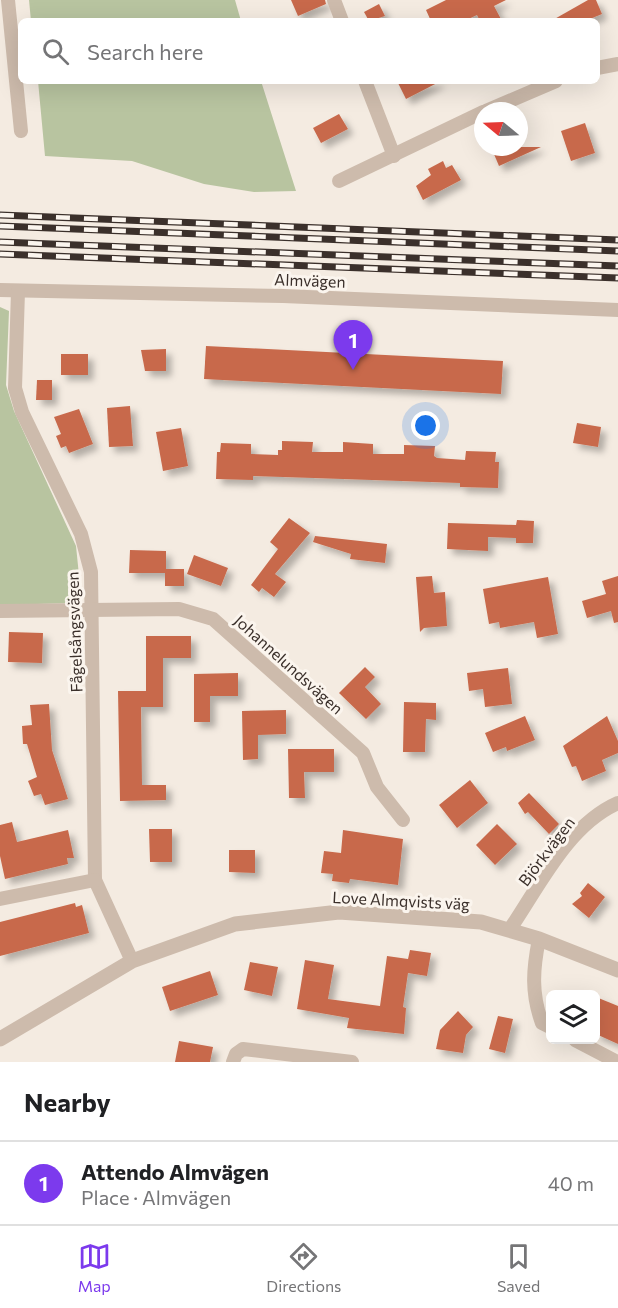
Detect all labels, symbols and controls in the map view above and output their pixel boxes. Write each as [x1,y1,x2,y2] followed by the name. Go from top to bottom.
[18,18,600,84] search box
[39,35,72,68] icon: search
[87,38,203,65] text: Search here
[474,102,528,156] north arrow
[274,269,346,291] street label: Almvägen
[334,320,372,370] pin: 1
[411,411,440,440] your location
[62,571,86,693] street label: Fågelsångsvägen
[231,610,347,718] street label: Johannelundsvägen
[514,813,578,889] street label: Björkvägen
[332,887,471,913] street label: Love Almqvists väg
[546,990,600,1044] map controls
[546,990,600,1044] button: layers
[24,1086,111,1117] text: Nearby
[81,1158,269,1185] text: Attendo Almvägen
[39,1171,48,1195] text: 1
[548,1171,594,1195] text: 40 m
[81,1185,231,1209] text: Place · Almvägen
[78,1240,111,1295] tab: Map
[266,1240,341,1295] tab: Directions
[497,1240,540,1295] tab: Saved

